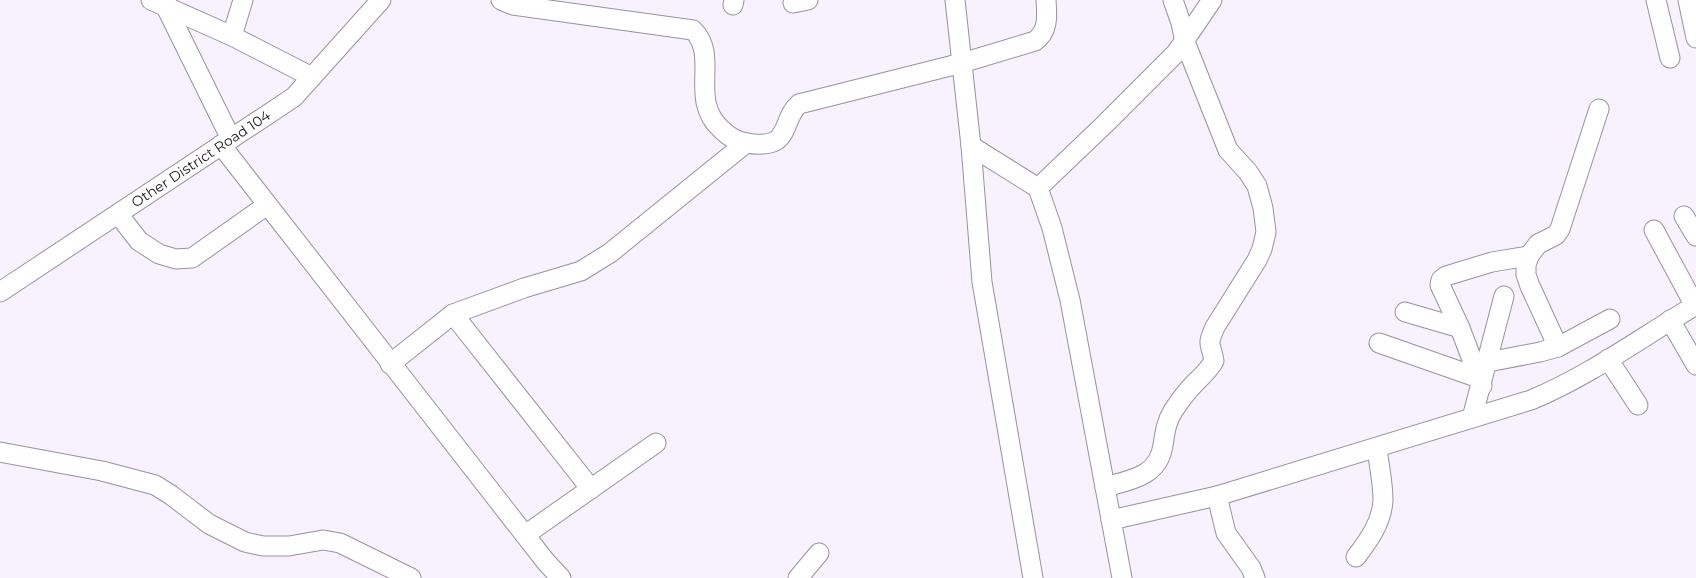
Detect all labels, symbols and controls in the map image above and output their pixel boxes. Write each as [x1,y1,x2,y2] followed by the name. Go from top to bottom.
[128,106,274,211] street label: Other District Road 104

